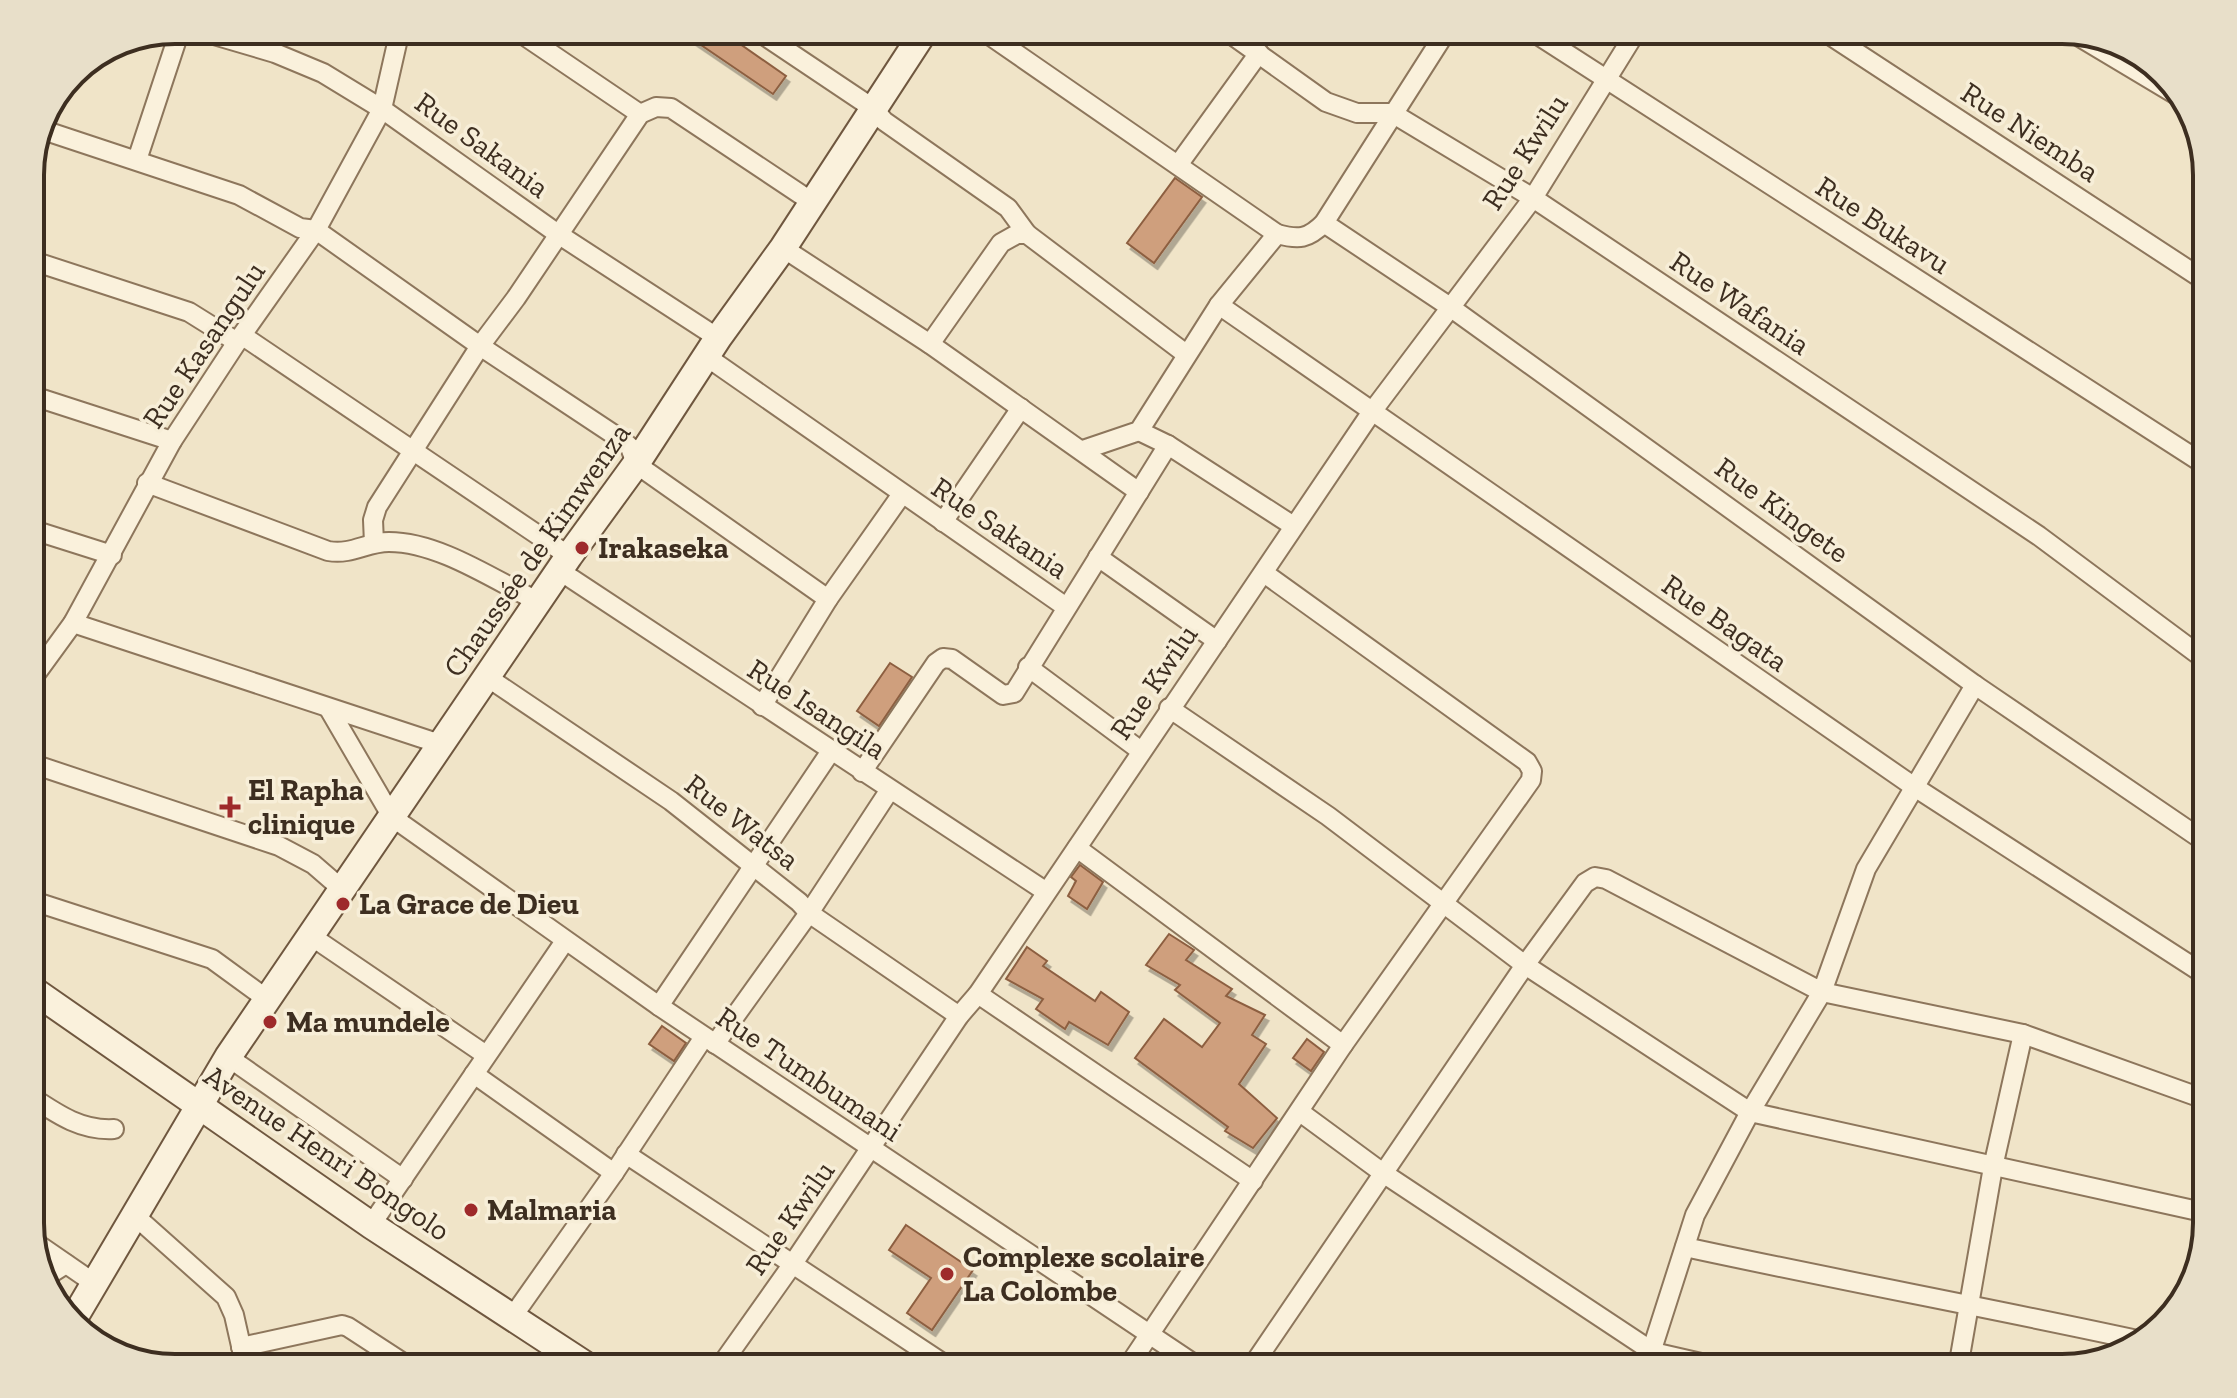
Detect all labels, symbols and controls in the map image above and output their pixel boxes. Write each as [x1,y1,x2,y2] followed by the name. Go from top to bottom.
[1954,74,2106,190] street label: Rue Niemba
[408,84,556,206] street label: Rue Sakania
[1474,87,1576,217] street label: Rue Kwilu
[1809,168,1957,282] street label: Rue Bukavu
[1663,243,1817,363] street label: Rue Wafania
[135,255,273,435] street label: Rue Kasangulu
[436,416,638,684] street label: Chaussée de Kimwenza
[1708,449,1856,571] street label: Rue Kingete
[925,469,1075,587] street label: Rue Sakania
[598,530,729,566] place label: Irakaseka
[573,539,591,557] marker: Irakaseka
[1655,567,1795,679] street label: Rue Bagata
[1103,618,1206,746] street label: Rue Kwilu
[741,651,893,767] street label: Rue Isangila
[678,766,806,878] street label: Rue Watsa
[248,772,364,842] place label: El Rapha clinique
[219,796,241,818] marker: El Rapha clinique
[359,886,579,922] place label: La Grace de Dieu
[334,895,352,913] marker: La Grace de Dieu
[709,999,909,1149] street label: Rue Tumbumani
[286,1004,450,1040] place label: Ma mundele
[261,1013,279,1031] marker: Ma mundele
[197,1057,457,1249] street label: Avenue Henri Bongolo
[738,1154,842,1282] street label: Rue Kwilu
[487,1192,616,1228] place label: Malmaria
[462,1201,480,1219] marker: Malmaria
[963,1239,1204,1309] place label: Complexe scolaire La Colombe
[938,1265,956,1283] marker: Complexe scolaire La Colombe

